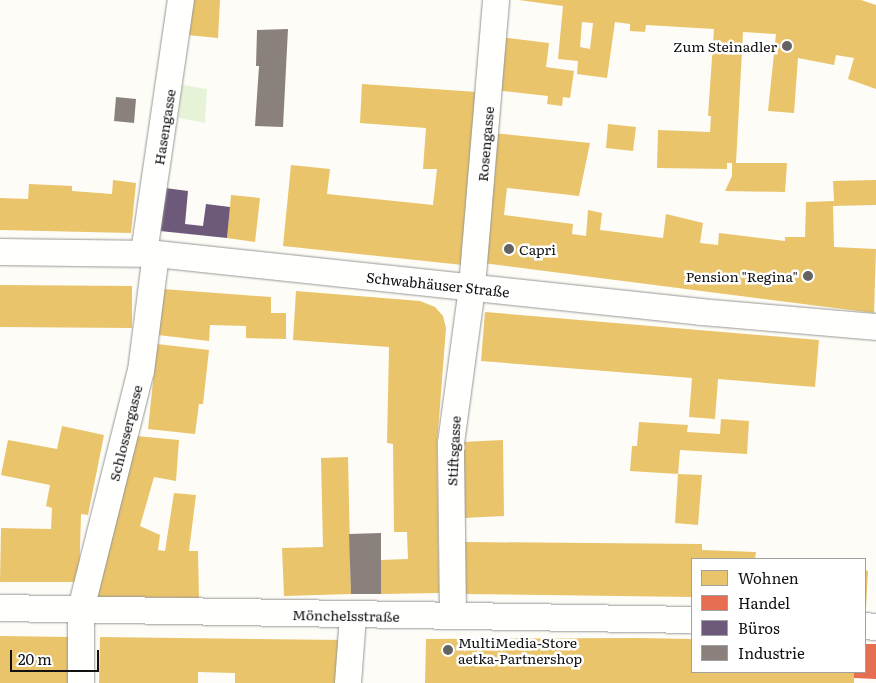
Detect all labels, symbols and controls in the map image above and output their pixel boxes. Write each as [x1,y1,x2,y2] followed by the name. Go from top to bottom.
[673,38,777,54] place label: Zum Steinadler
[781,40,793,52] marker: Zum Steinadler
[150,88,178,166] street label: Hasengasse
[473,106,497,182] street label: Rosengasse
[519,241,556,257] place label: Capri
[503,243,515,255] marker: Capri
[365,268,511,300] street label: Schwabhäuser Straße
[686,268,798,284] place label: Pension "Regina"
[802,270,814,282] marker: Pension "Regina"
[105,383,145,483] street label: Schlossergasse
[443,416,463,486] street label: Stiftsgasse
[691,558,866,673] legend
[738,566,799,589] text: Wohnen
[738,591,790,614] text: Handel
[292,606,400,624] street label: Mönchelsstraße
[738,616,780,639] text: Büros
[458,634,582,666] place label: MultiMedia-Store aetka-Partnershop
[12,640,101,672] scale bar
[738,641,805,664] text: Industrie
[442,644,454,656] marker: MultiMedia-Store aetka-Partnershop
[18,647,52,670] text: 20 m

